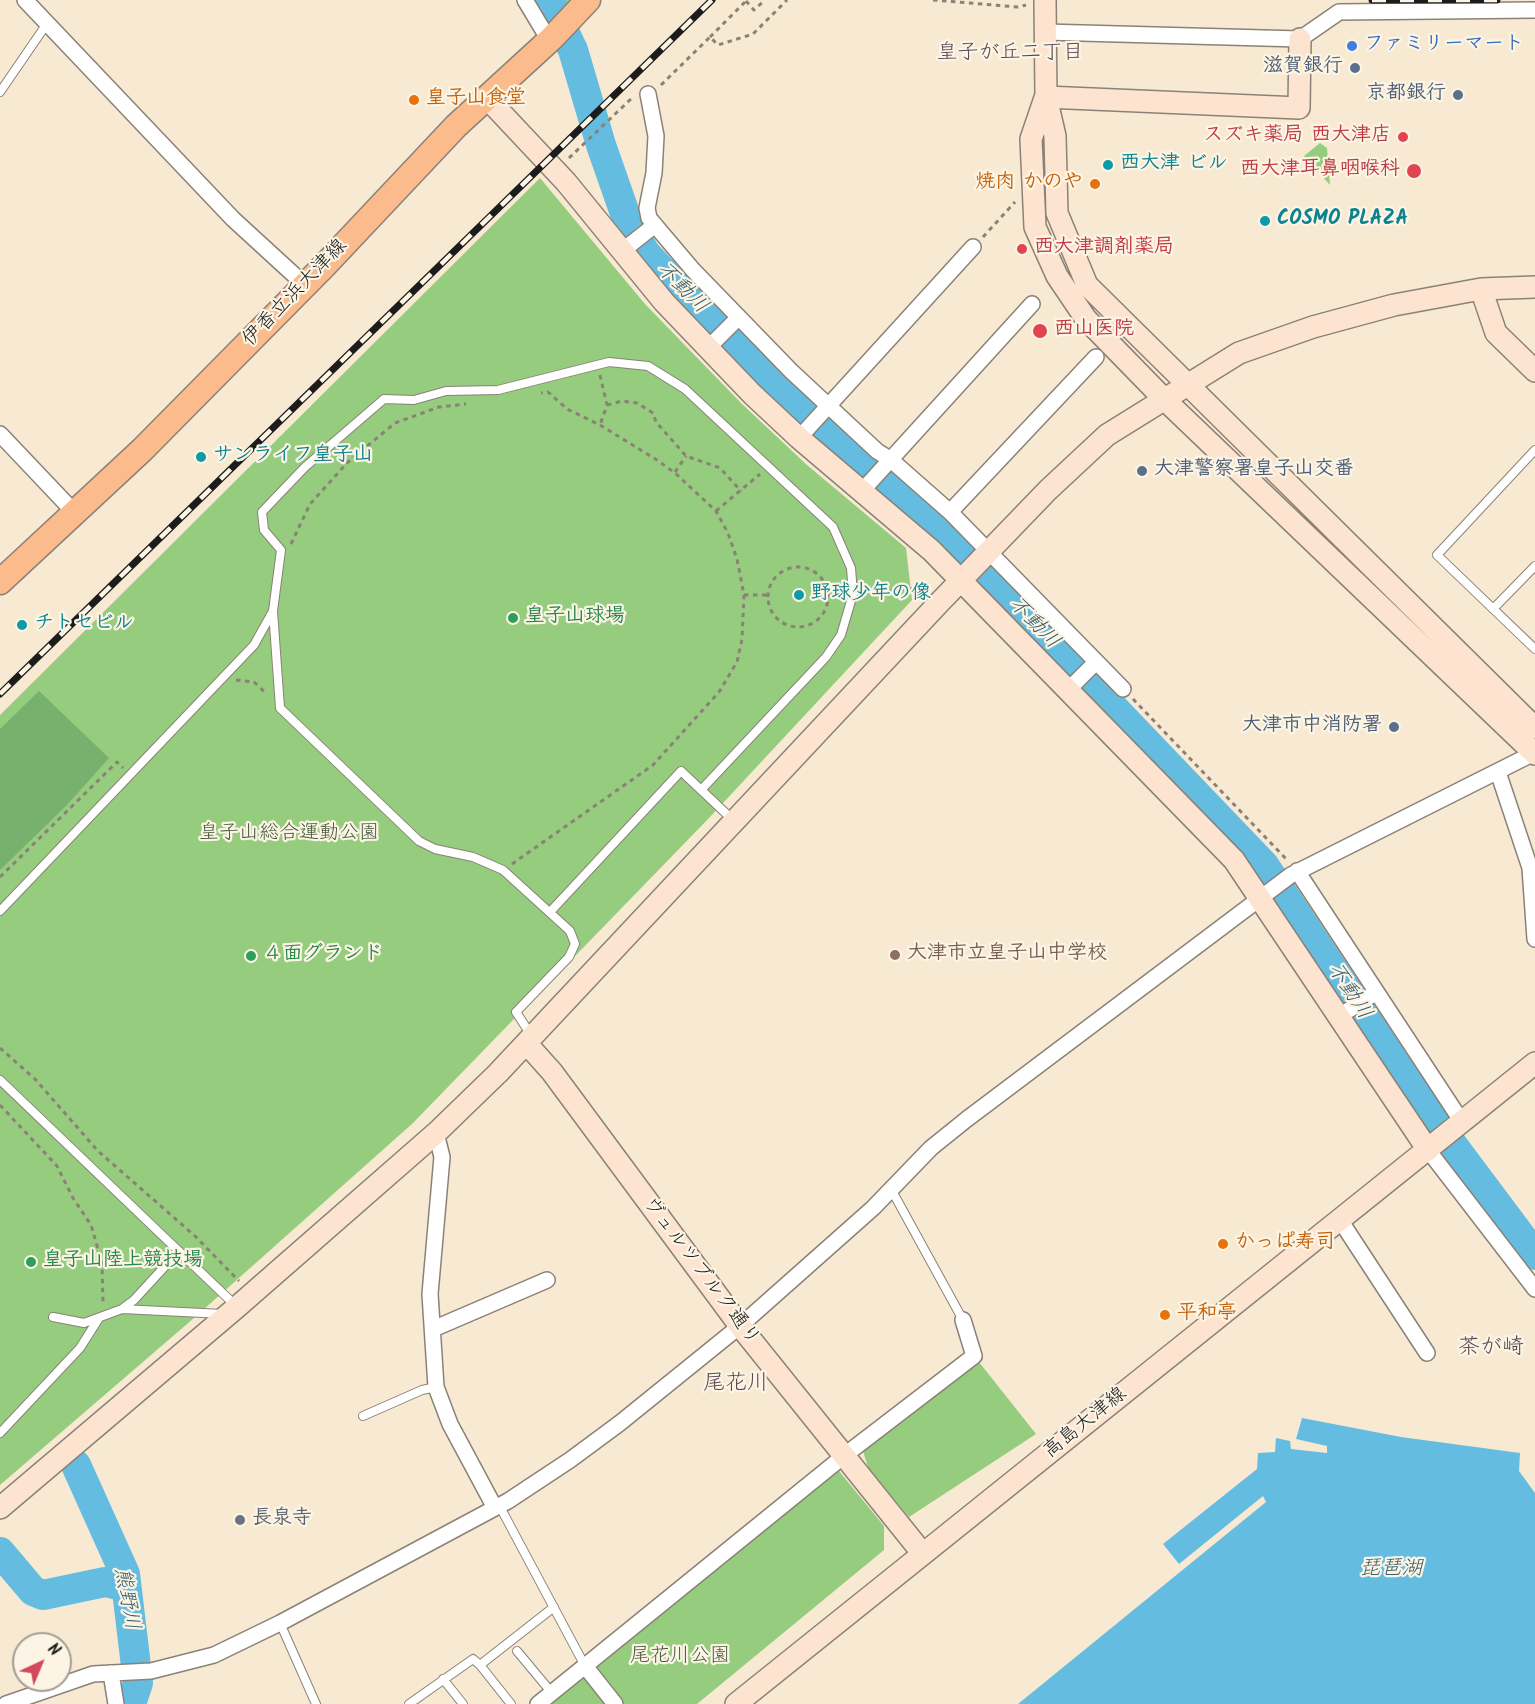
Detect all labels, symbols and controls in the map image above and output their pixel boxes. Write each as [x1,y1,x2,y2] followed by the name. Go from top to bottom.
[1364,34,1524,58] place label: ファミリーマート
[1345,39,1359,53] marker: ファミリーマート
[937,41,1083,67] district label: 皇子が丘二丁目
[1263,56,1343,80] place label: 滋賀銀行
[1348,61,1362,75] marker: 滋賀銀行
[1366,83,1446,107] place label: 京都銀行
[426,88,526,112] place label: 皇子山食堂
[1451,88,1465,102] marker: 京都銀行
[407,93,421,107] marker: 皇子山食堂
[1203,125,1391,149] place label: スズキ薬局 西大津店
[1396,130,1410,144] marker: スズキ薬局 西大津店
[1120,153,1228,177] place label: 西大津 ビル
[1101,158,1115,172] marker: 西大津 ビル
[1240,159,1400,183] place label: 西大津耳鼻咽喉科
[1405,162,1423,180] marker: 西大津耳鼻咽喉科
[975,172,1083,196] place label: 焼肉 かのや
[1088,177,1102,191] marker: 焼肉 かのや
[1277,209,1408,233] place label: COSMO PLAZA
[1258,214,1272,228] marker: COSMO PLAZA
[239,235,353,353] street label: 伊香立浜大津線
[1034,237,1174,261] place label: 西大津調剤薬局
[1015,242,1029,256] marker: 西大津調剤薬局
[650,258,712,320] water label: 不動川
[1054,319,1134,343] place label: 西山医院
[1031,322,1049,340] marker: 西山医院
[213,445,373,469] place label: サンライフ皇子山
[194,450,208,464] marker: サンライフ皇子山
[1154,459,1354,483] place label: 大津警察署皇子山交番
[1135,464,1149,478] marker: 大津警察署皇子山交番
[811,583,931,607] place label: 野球少年の像
[792,588,806,602] marker: 野球少年の像
[1002,593,1064,655] water label: 不動川
[525,606,625,630] place label: 皇子山球場
[506,611,520,625] marker: 皇子山球場
[34,613,134,637] place label: チトセビル
[15,618,29,632] marker: チトセビル
[1242,715,1382,739] place label: 大津市中消防署
[1387,720,1401,734] marker: 大津市中消防署
[199,823,379,847] park label: 皇子山総合運動公園
[907,943,1107,967] place label: 大津市立皇子山中学校
[263,944,383,968] place label: ４面グランド
[888,948,902,962] marker: 大津市立皇子山中学校
[244,949,258,963] marker: ４面グランド
[1320,959,1376,1025] water label: 不動川
[636,1193,764,1351] street label: ヴュルツブルク通り
[1235,1232,1335,1256] place label: かっぱ寿司
[1216,1237,1230,1251] marker: かっぱ寿司
[43,1250,203,1274] place label: 皇子山陸上競技場
[24,1255,38,1269] marker: 皇子山陸上競技場
[1177,1303,1237,1327] place label: 平和亭
[1158,1308,1172,1322] marker: 平和亭
[1458,1336,1524,1362] district label: 茶が崎
[703,1372,769,1398] district label: 尾花川
[1040,1383,1132,1465] street label: 高島大津線
[252,1508,312,1532] place label: 長泉寺
[233,1513,247,1527] marker: 長泉寺
[1360,1557,1422,1583] water label: 琵琶湖
[107,1566,143,1632] water label: 熊野川
[12,1632,72,1692] north arrow
[41,1638,66,1663] text: N
[630,1646,730,1670] park label: 尾花川公園

